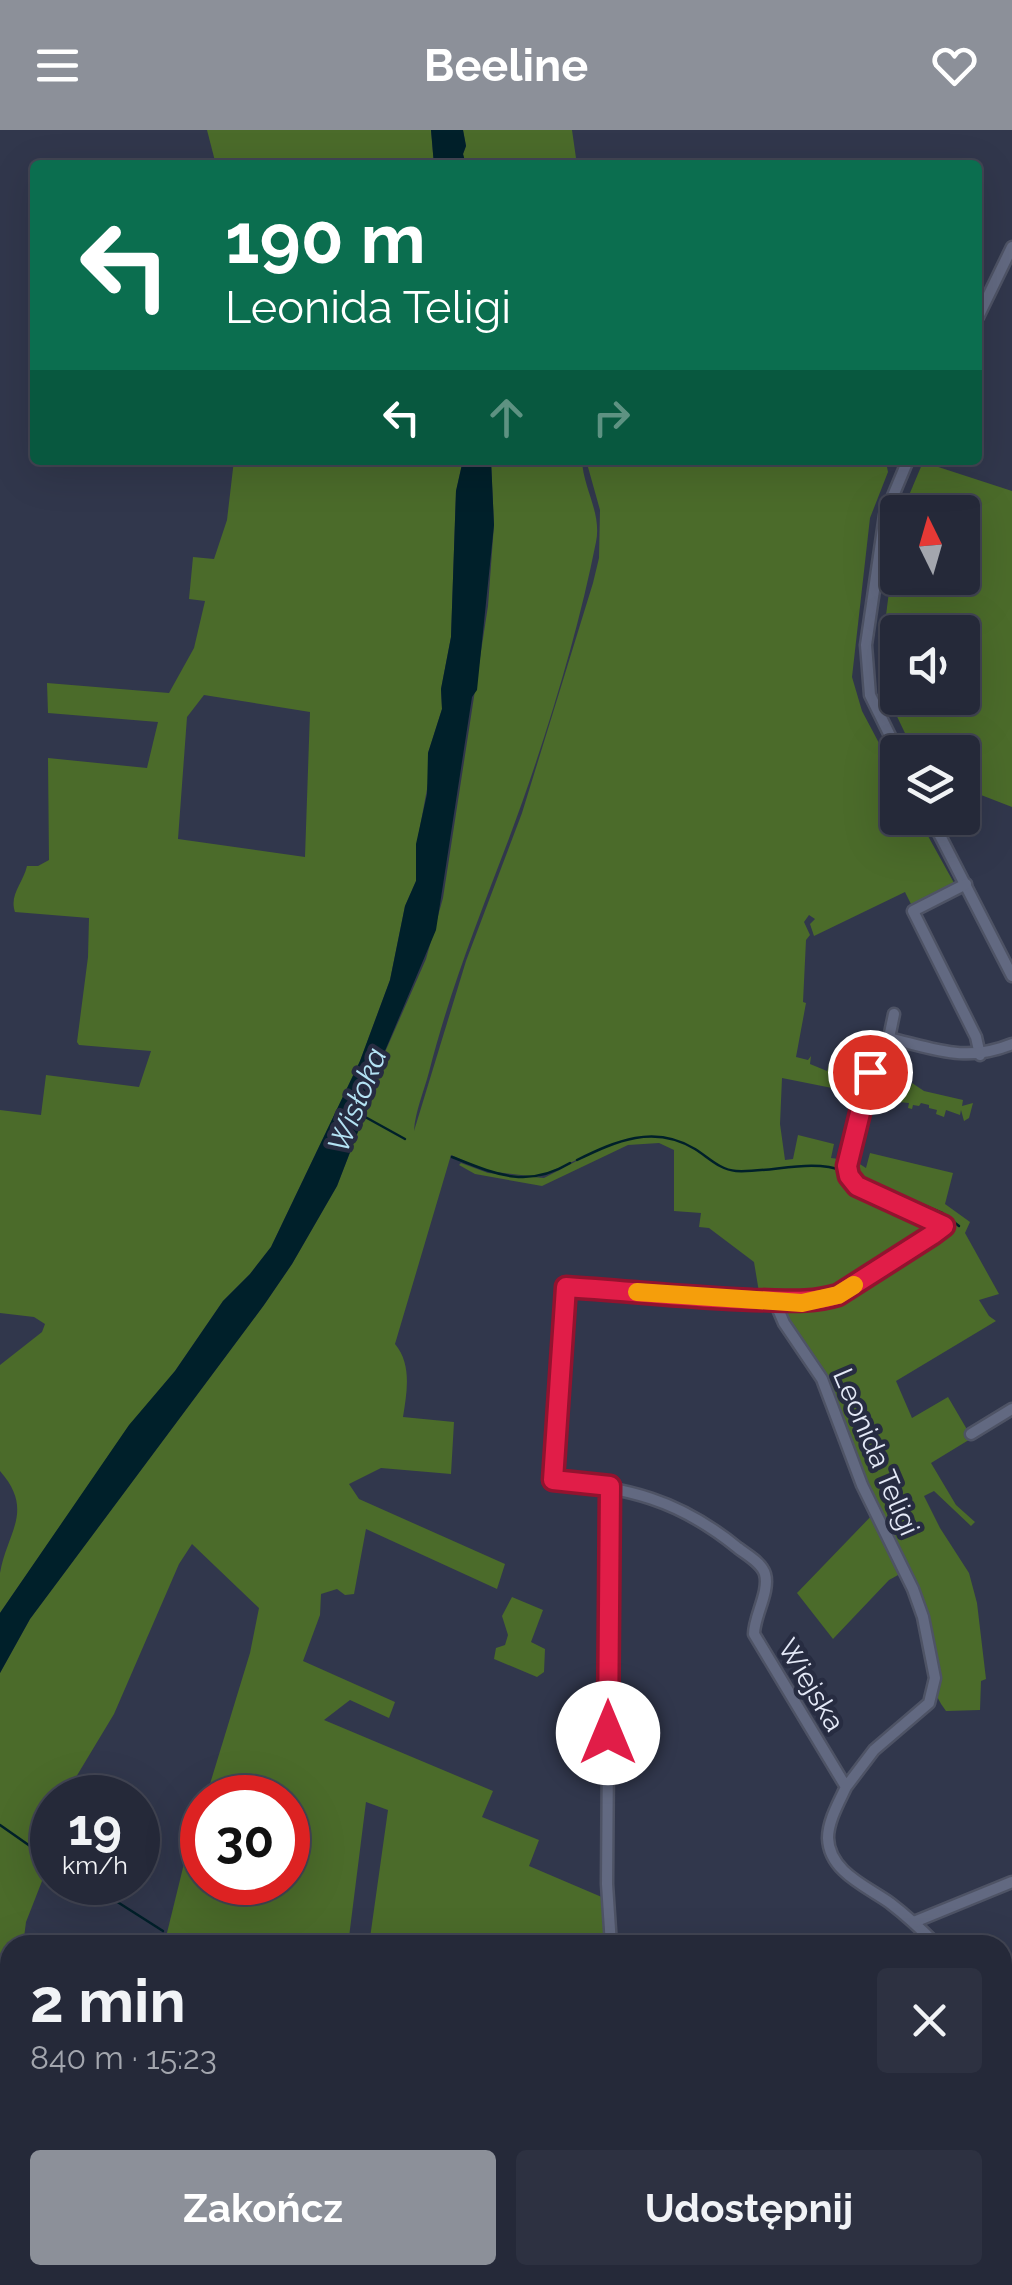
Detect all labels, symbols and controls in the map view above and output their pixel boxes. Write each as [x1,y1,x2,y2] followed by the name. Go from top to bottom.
[30,38,85,93] icon: menu
[927,38,982,93] icon: heart
[424,39,588,92] text: Beeline
[225,197,426,279] text: 190 m
[60,200,190,330] icon: left
[225,281,511,334] text: Leonida Teligi
[374,390,429,445] icon: left
[479,390,534,445] icon: ahead
[584,390,639,445] icon: right
[880,495,980,595] north arrow
[880,495,980,835] map controls
[880,615,980,715] button: sound
[880,735,980,835] button: layers
[828,1030,913,1115] pin
[320,1043,394,1157] water label: Wisłoka
[843,1045,898,1100] icon: arrive
[826,1364,926,1540] street label: Leonida Teligi
[771,1633,851,1737] street label: Wiejska
[556,1681,660,1785] position arrow
[180,1775,310,1905] speed limit sign: 30
[68,1798,122,1857] text: 19
[62,1850,128,1880] text: km/h
[30,1966,186,2036] text: 2 min
[877,1968,982,2073] button: close
[30,2039,217,2076] text: 840 m · 15:23
[30,2150,496,2265] button: Zakończ
[516,2150,982,2265] button: Udostępnij

